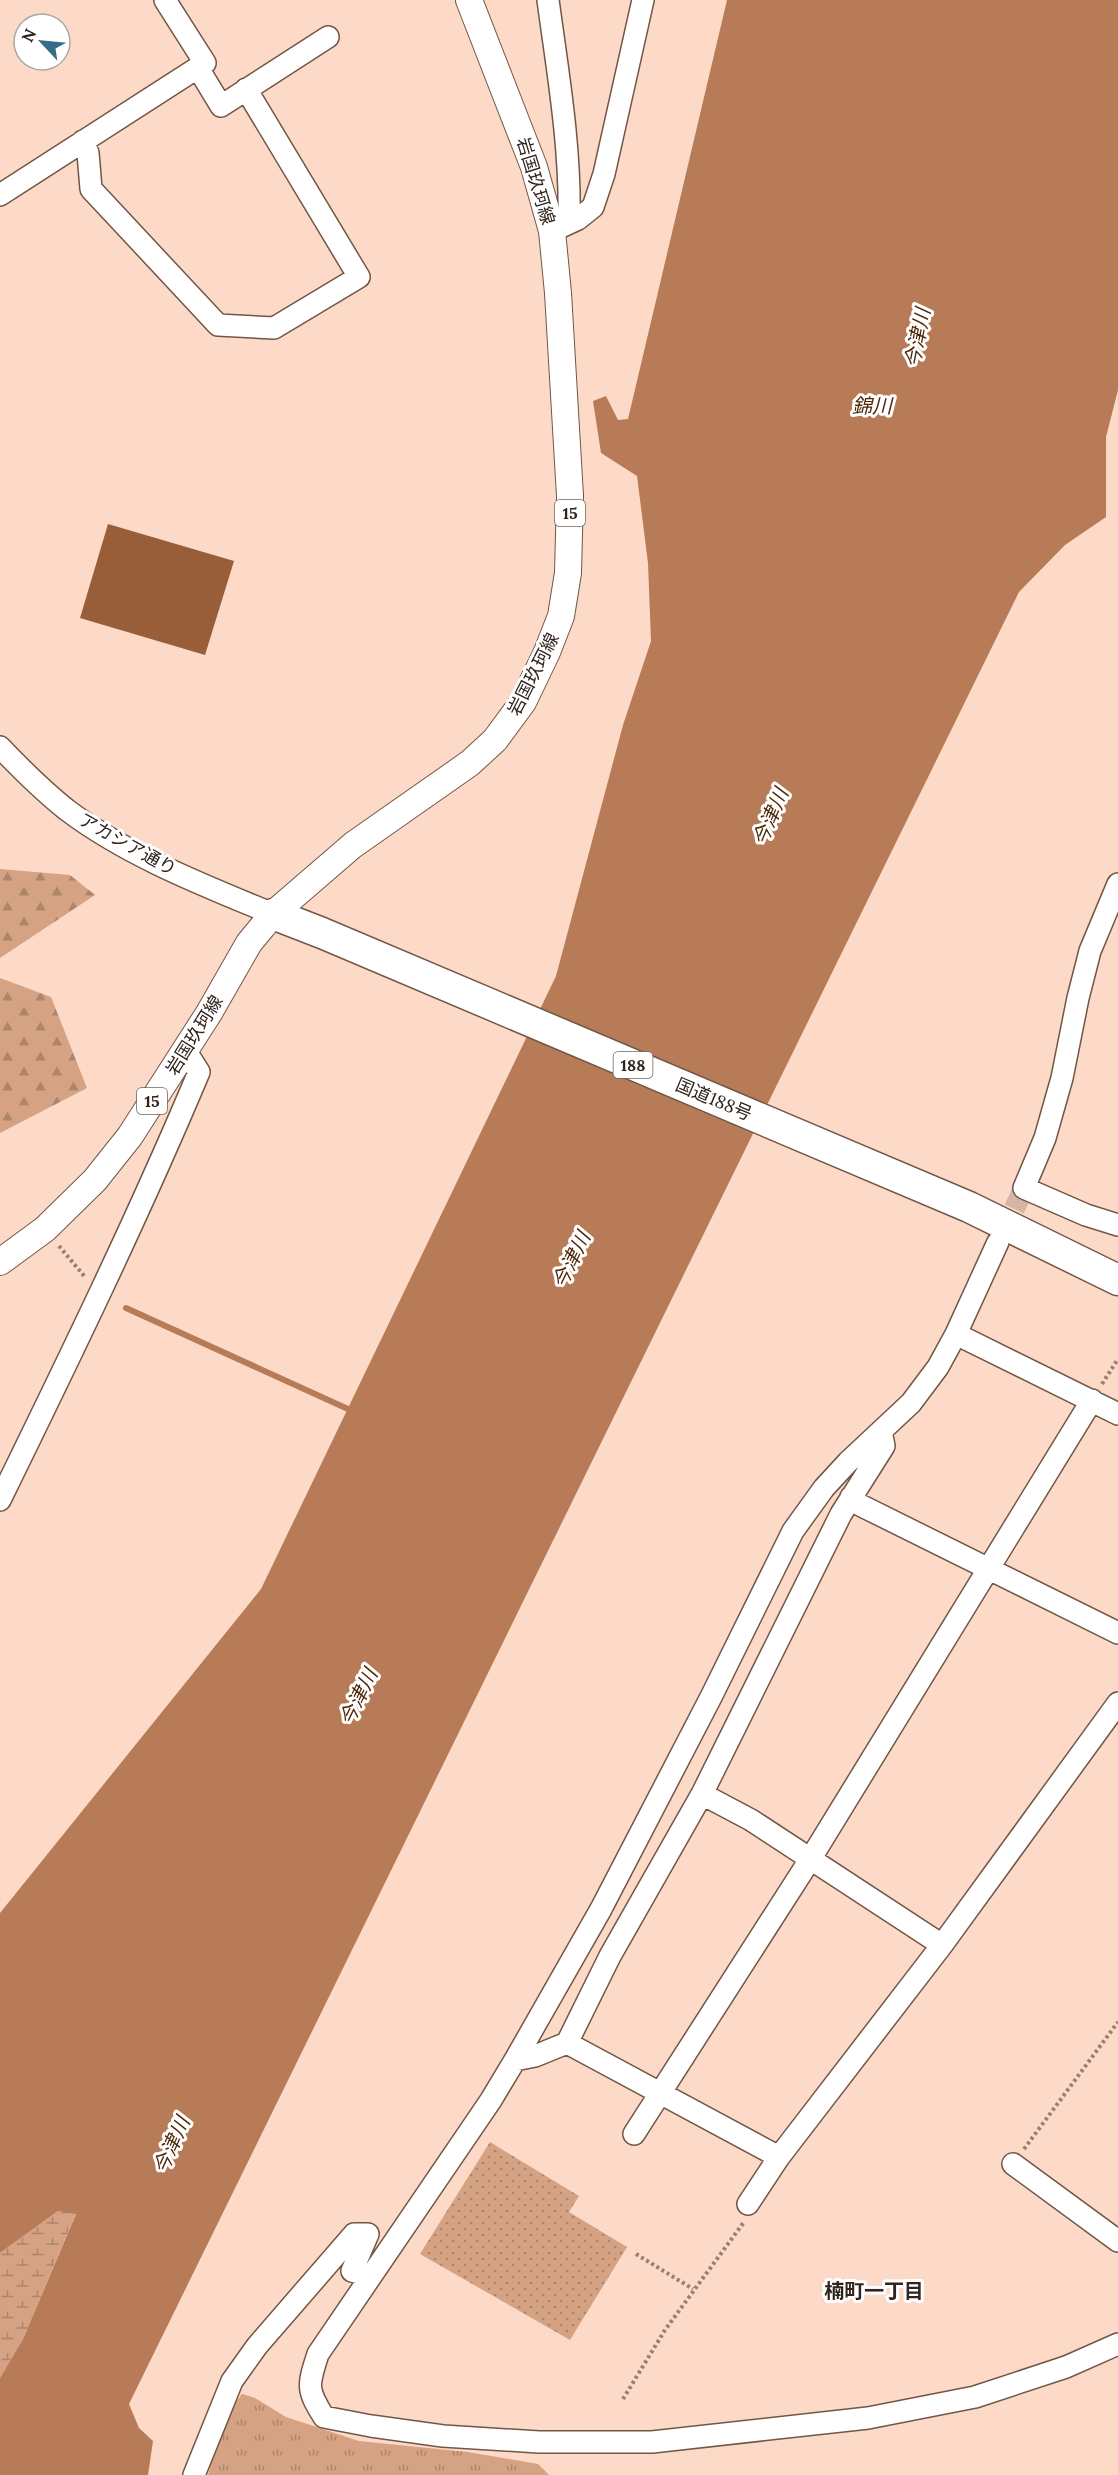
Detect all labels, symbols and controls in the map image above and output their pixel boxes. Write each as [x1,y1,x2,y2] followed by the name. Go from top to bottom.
[12,12,72,72] north arrow
[17,25,40,45] text: N
[512,135,560,227] street label: 岩国玖珂線
[899,304,935,370] water label: 今津川
[852,393,894,418] water label: 錦川
[555,500,585,526] road number: 15
[502,629,564,719] street label: 岩国玖珂線
[747,783,794,849] water label: 今津川
[75,808,181,880] street label: アカシア通り
[160,991,228,1079] street label: 岩国玖珂線
[614,1052,652,1078] road number: 188
[672,1073,756,1125] street label: 国道188号
[137,1088,167,1114] road number: 15
[547,1226,596,1292] water label: 今津川
[334,1663,383,1729] water label: 今津川
[147,2111,195,2177] water label: 今津川
[824,2278,924,2303] district label: 楠町一丁目

